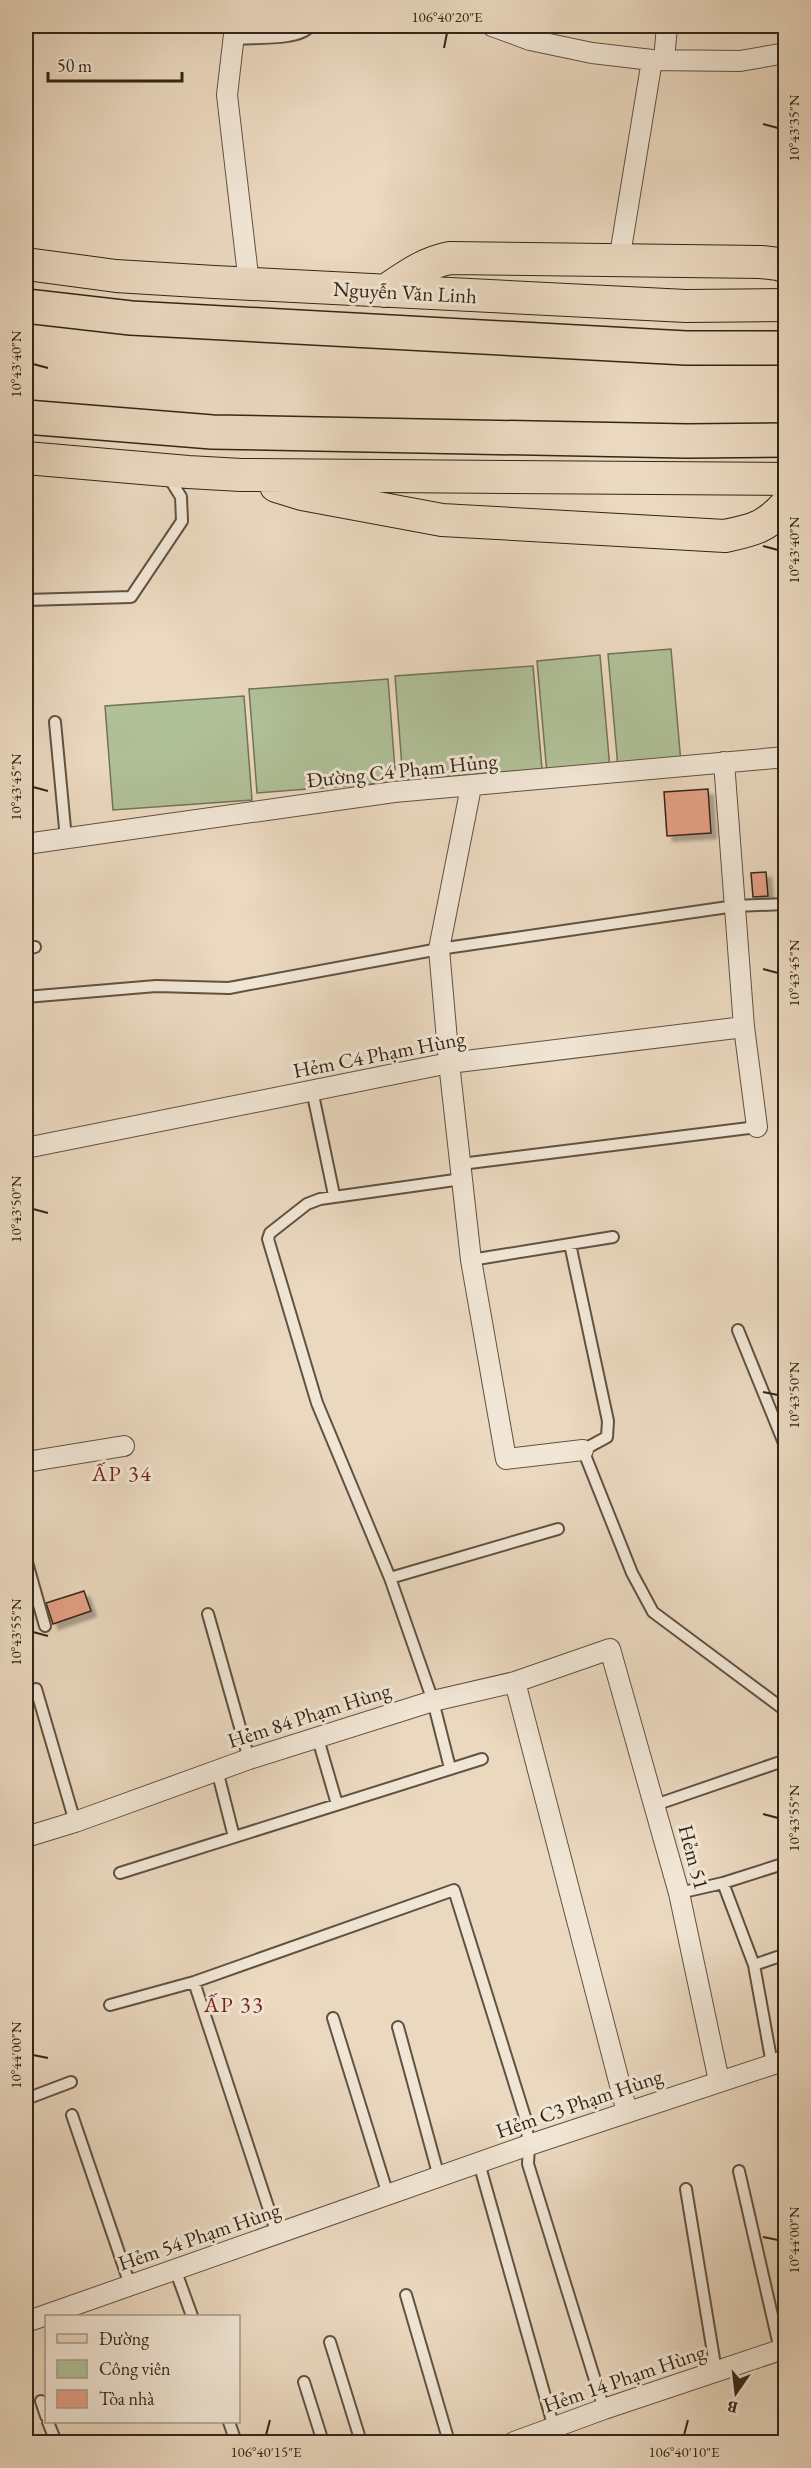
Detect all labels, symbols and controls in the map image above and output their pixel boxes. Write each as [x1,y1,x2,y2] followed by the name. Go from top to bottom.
[411,7,483,26] text: 106°40'20"E
[48,45,182,83] scale bar
[57,54,92,77] text: 50 m
[784,94,803,162] text: 10°43'35"N
[332,275,478,309] street label: Nguyễn Văn Linh
[6,330,25,398] text: 10°43'40"N
[784,516,803,584] text: 10°43'40"N
[305,746,499,793] street label: Đường C4 Phạm Hủng
[6,753,25,821] text: 10°43'45"N
[784,939,803,1007] text: 10°43'45"N
[291,1024,468,1084] street label: Hẻm C4 Phạm Hùng
[6,1175,25,1243] text: 10°43'50"N
[784,1361,803,1429] text: 10°43'50"N
[91,1459,152,1488] district label: ẤP 34
[6,1598,25,1666] text: 10°43'55"N
[224,1676,395,1754] street label: Hẻm 84 Phạm Hùng
[784,1784,803,1852] text: 10°43'55"N
[672,1822,716,1892] street label: Hẻm 51
[203,1990,264,2019] district label: ẤP 33
[6,2021,25,2089] text: 10°44'00"N
[492,2062,667,2144] street label: Hẻm C3 Phạm Hùng
[114,2195,284,2276] street label: Hẻm 54 Phạm Hùng
[784,2206,803,2274] text: 10°44'00"N
[45,2315,240,2423] legend
[99,2327,149,2350] text: Đường
[539,2337,709,2418] street label: Hẻm 14 Phạm Hùng
[99,2357,171,2380] text: Công viên
[706,2363,766,2423] north arrow
[99,2387,155,2410] text: Tòa nhà
[725,2396,740,2418] text: B
[230,2442,302,2461] text: 106°40'15"E
[648,2442,720,2461] text: 106°40'10"E

